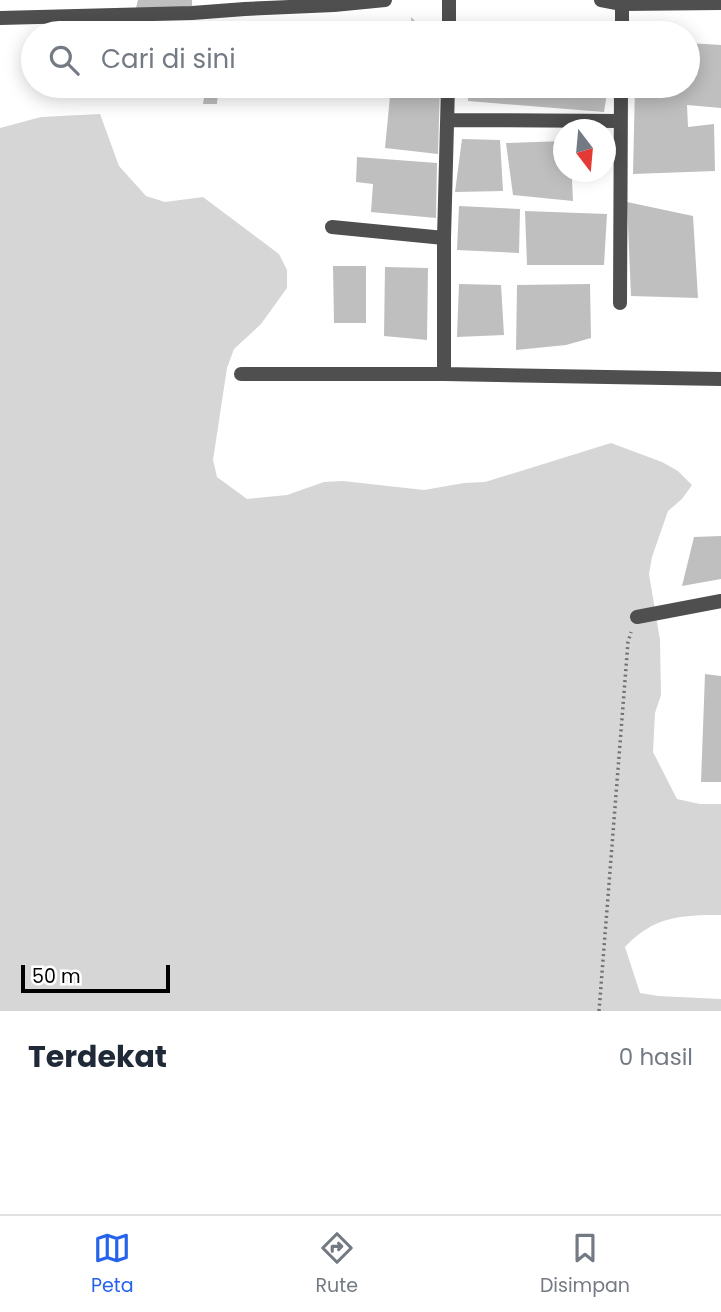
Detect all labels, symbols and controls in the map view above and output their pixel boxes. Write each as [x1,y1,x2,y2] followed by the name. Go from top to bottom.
[21,21,700,98] search box
[45,41,83,79] icon: search
[101,41,236,77] text: Cari di sini
[553,119,616,182] north arrow
[21,962,170,994] scale bar
[32,963,81,990] text: 50 m
[28,1035,167,1078] text: Terdekat
[619,1041,693,1073] text: 0 hasil
[91,1229,134,1300] tab: Peta
[316,1229,358,1300] tab: Rute
[540,1229,630,1300] tab: Disimpan

